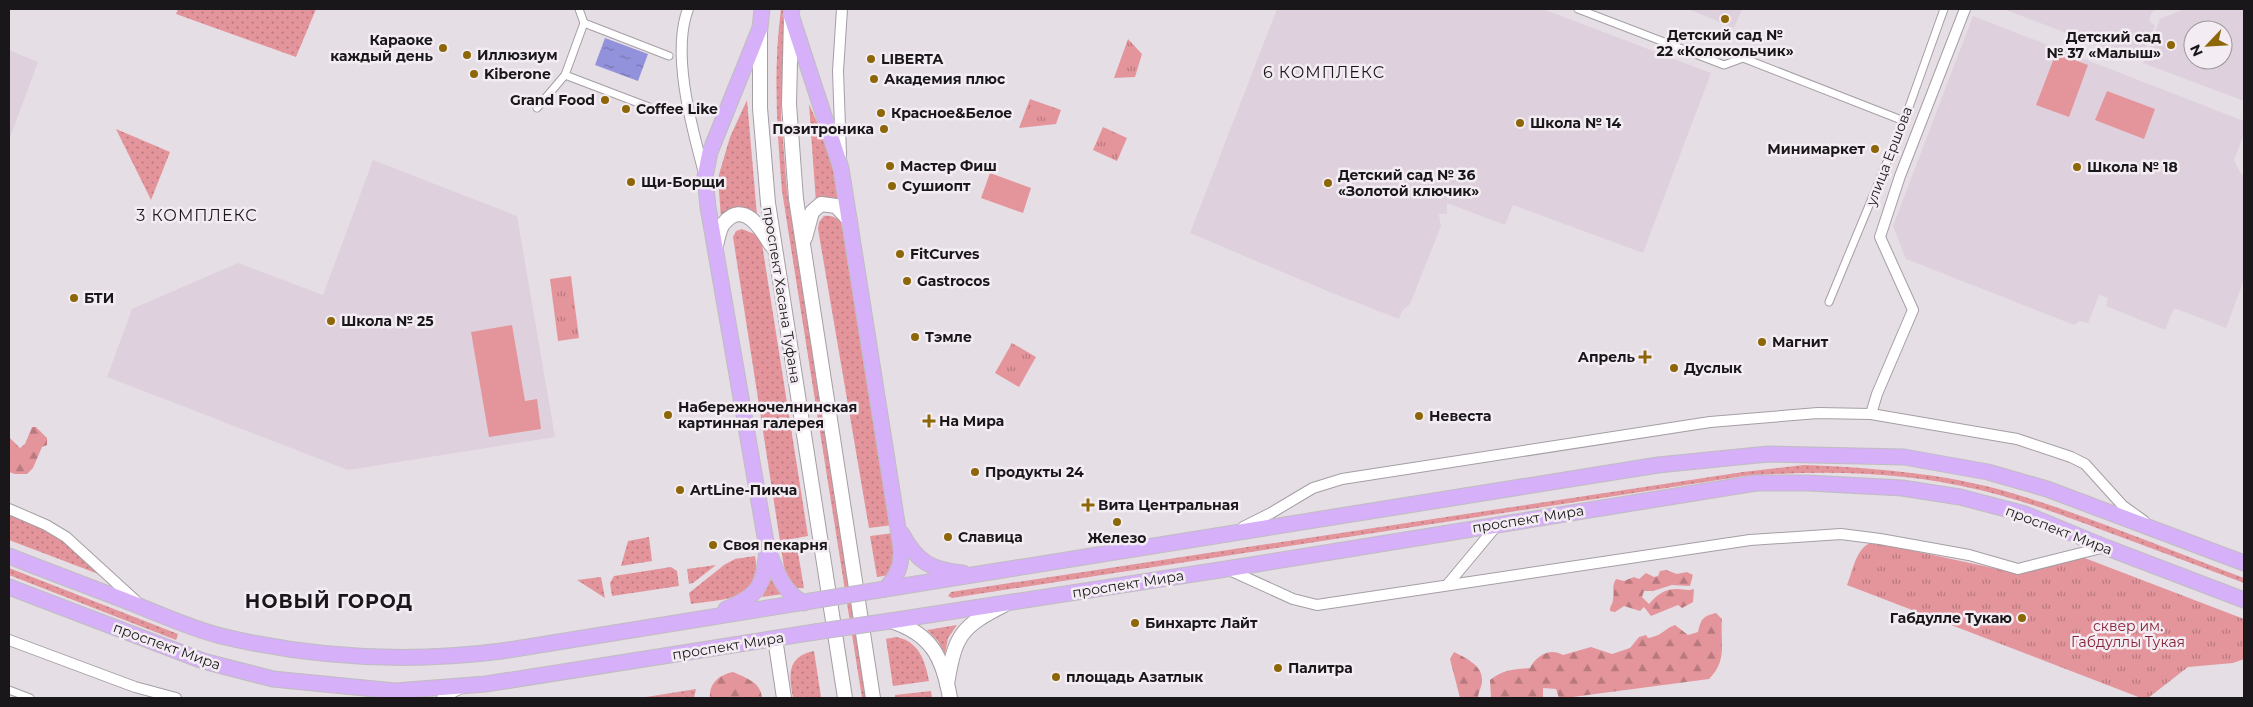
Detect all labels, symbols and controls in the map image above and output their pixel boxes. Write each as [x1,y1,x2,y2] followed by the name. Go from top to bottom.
[1719,13,1731,25] marker: Детский сад № 22 «Колокольчик»
[2183,20,2233,70] north arrow
[1656,26,1794,60] place label: Детский сад № 22 «Колокольчик»
[2046,28,2161,62] place label: Детский сад № 37 «Малыш»
[330,31,434,65] place label: Караоке каждый день
[2165,39,2177,51] marker: Детский сад № 37 «Малыш»
[437,42,449,54] marker: Караоке каждый день
[2186,42,2207,59] text: N
[477,46,558,64] place label: Иллюзиум
[461,49,473,61] marker: Иллюзиум
[881,50,943,68] place label: LIBERTA
[865,53,877,65] marker: LIBERTA
[1263,63,1385,82] district label: 6 КОМПЛЕКС
[484,65,551,83] place label: Kiberone
[468,68,480,80] marker: Kiberone
[884,70,1006,88] place label: Академия плюс
[868,73,880,85] marker: Академия плюс
[510,91,595,109] place label: Grand Food
[599,94,611,106] marker: Grand Food
[636,100,718,118] place label: Coffee Like
[620,103,632,115] marker: Coffee Like
[891,104,1012,122] place label: Красное&Белое
[1861,104,1916,209] street label: улица Ершова
[875,107,887,119] marker: Красное&Белое
[1530,114,1621,132] place label: Школа № 14
[1514,117,1526,129] marker: Школа № 14
[772,120,874,138] place label: Позитроника
[878,123,890,135] marker: Позитроника
[1767,140,1866,158] place label: Минимаркет
[1869,143,1881,155] marker: Минимаркет
[900,157,997,175] place label: Мастер Фиш
[2087,158,2178,176] place label: Школа № 18
[884,160,896,172] marker: Мастер Фиш
[2071,161,2083,173] marker: Школа № 18
[1338,166,1479,200] place label: Детский сад № 36 «Золотой ключик»
[641,173,725,191] place label: Щи-Борщи
[625,176,637,188] marker: Щи-Борщи
[902,177,971,195] place label: Сушиопт
[1322,177,1334,189] marker: Детский сад № 36 «Золотой ключик»
[886,180,898,192] marker: Сушиопт
[759,205,805,385] street label: проспект Хасана Туфана
[136,206,258,225] district label: 3 КОМПЛЕКС
[910,245,980,263] place label: FitCurves
[894,248,906,260] marker: FitCurves
[917,272,990,290] place label: Gastrocos
[901,275,913,287] marker: Gastrocos
[84,289,114,307] place label: БТИ
[68,292,80,304] marker: БТИ
[341,312,434,330] place label: Школа № 25
[325,315,337,327] marker: Школа № 25
[925,328,972,346] place label: Тэмле
[909,331,921,343] marker: Тэмле
[1772,333,1829,351] place label: Магнит
[1756,336,1768,348] marker: Магнит
[1578,348,1636,366] place label: Апрель
[1639,351,1651,363] marker: Апрель
[1684,359,1742,377] place label: Дуслык
[1668,362,1680,374] marker: Дуслык
[678,398,857,432] place label: Набережночелнинская картинная галерея
[1429,407,1491,425] place label: Невеста
[662,409,674,421] marker: Набережночелнинская картинная галерея
[1413,410,1425,422] marker: Невеста
[939,412,1004,430] place label: На Мира
[923,415,935,427] marker: На Мира
[985,463,1084,481] place label: Продукты 24
[969,466,981,478] marker: Продукты 24
[689,481,797,499] place label: ArtLine-Пикча
[674,484,686,496] marker: ArtLine-Пикча
[1098,496,1239,514] place label: Вита Центральная
[1082,499,1094,511] marker: Вита Центральная
[1471,501,1585,537] street label: проспект Мира
[2003,501,2115,559] street label: проспект Мира
[1111,516,1123,528] marker: Железо
[958,528,1023,546] place label: Славица
[1088,529,1146,547] place label: Железо
[942,531,954,543] marker: Славица
[723,536,828,554] place label: Своя пекарня
[707,539,719,551] marker: Своя пекарня
[1071,566,1185,602] street label: проспект Мира
[245,590,413,613] district label: НОВЫЙ ГОРОД
[1890,609,2012,627] place label: Габдулле Тукаю
[2016,612,2028,624] marker: Габдулле Тукаю
[1145,614,1258,632] place label: Бинхартс Лайт
[1129,617,1141,629] marker: Бинхартс Лайт
[2071,617,2185,651] park label: сквер им. Габдуллы Тукая
[111,618,223,674] street label: проспект Мира
[671,628,785,664] street label: проспект Мира
[1288,659,1353,677] place label: Палитра
[1272,662,1284,674] marker: Палитра
[1066,668,1203,686] place label: площадь Азатлык
[1050,671,1062,683] marker: площадь Азатлык

